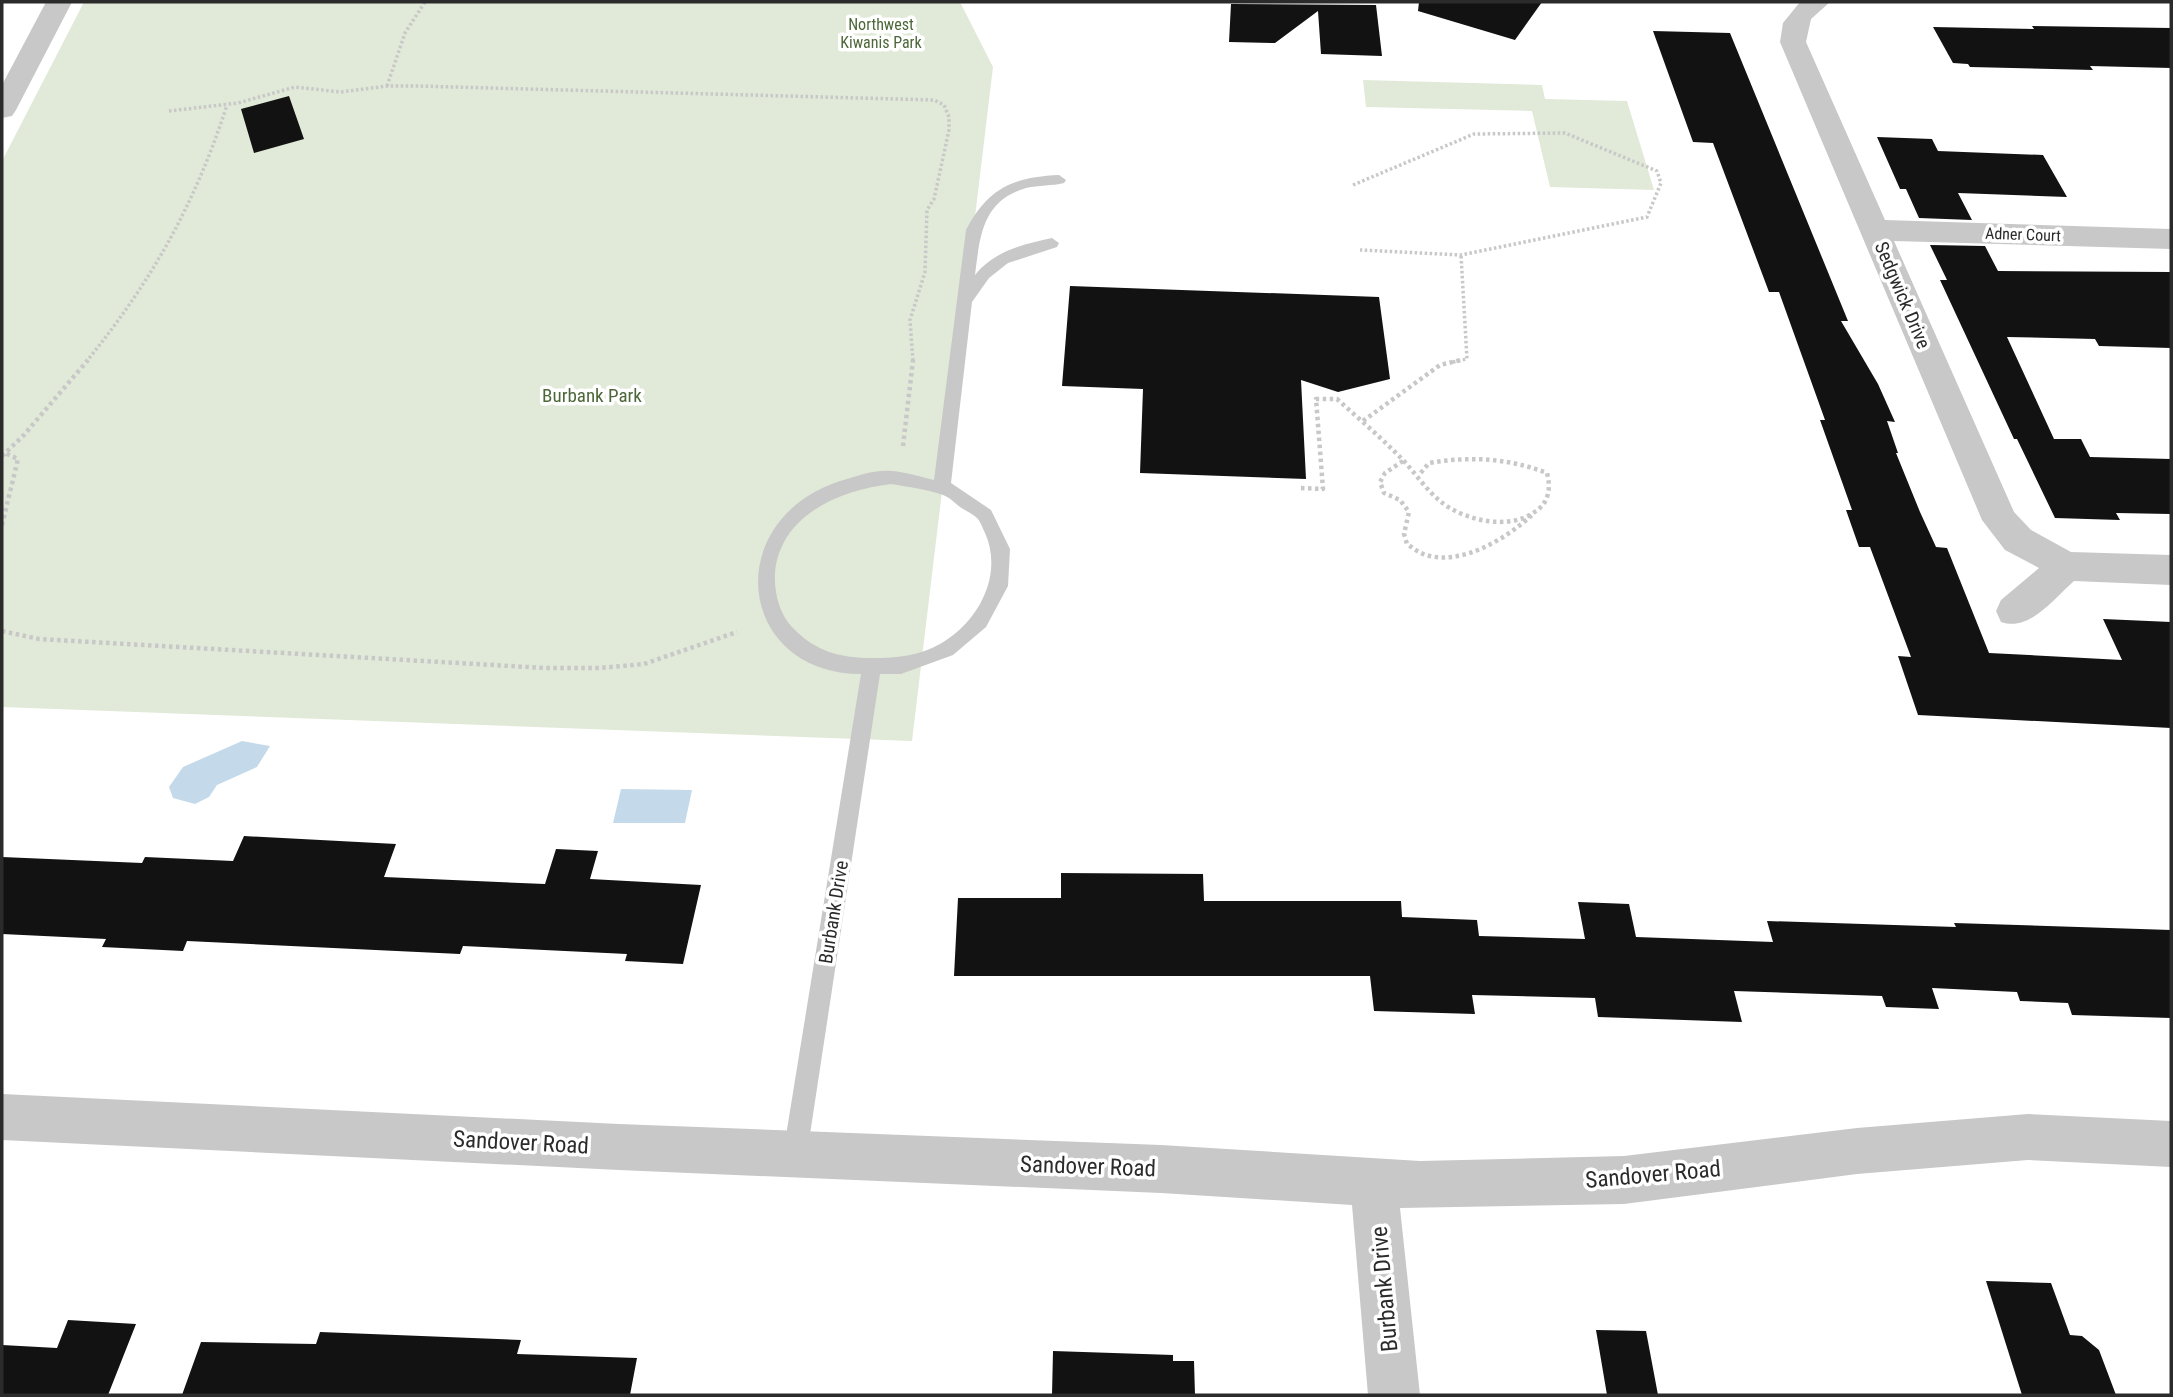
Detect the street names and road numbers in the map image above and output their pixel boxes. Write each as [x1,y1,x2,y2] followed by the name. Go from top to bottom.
[1985,224,2061,245] street label: Adner Court
[1870,238,1935,352] street label: Sedgwick Drive
[814,859,853,965] street label: Burbank Drive
[452,1125,589,1160] street label: Sandover Road
[1020,1151,1156,1182] street label: Sandover Road
[1584,1155,1722,1194] street label: Sandover Road
[1366,1225,1403,1353] street label: Burbank Drive

